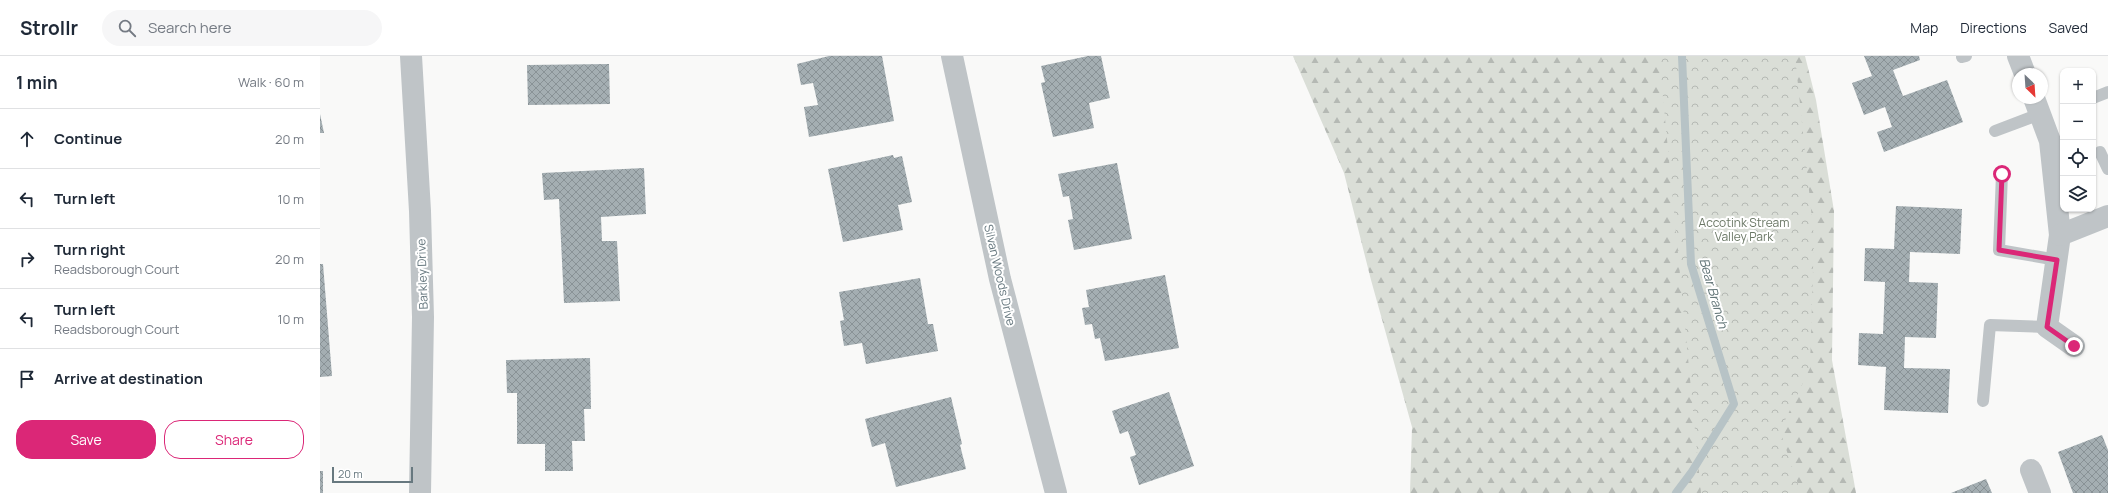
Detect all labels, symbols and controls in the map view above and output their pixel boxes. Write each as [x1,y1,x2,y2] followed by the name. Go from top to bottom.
[102,10,382,46] search box
[20,15,78,41] text: Strollr
[116,17,138,39] icon: search
[148,17,231,38] text: Search here
[1910,18,1938,37] text: Map
[1960,18,2027,37] text: Directions
[2049,18,2088,37] text: Saved
[2012,68,2048,104] north arrow
[2060,68,2096,212] map controls
[2060,68,2096,104] button: +
[16,71,58,94] text: 1 min
[238,73,304,91] text: Walk · 60 m
[2060,104,2096,140] button: −
[16,128,38,150] icon: ahead
[54,128,122,149] text: Continue
[275,130,304,148] text: 20 m
[2060,140,2096,176] button: locate
[1993,165,2011,183] route start
[2060,176,2096,212] button: layers
[16,188,38,210] icon: left
[54,188,116,209] text: Turn left
[277,190,304,208] text: 10 m
[1699,214,1789,245] park label: Accotink Stream Valley Park
[980,223,1020,327] street label: Silvan Woods Drive
[412,238,432,310] street label: Barkley Drive
[54,239,125,260] text: Turn right
[16,248,38,270] icon: right
[275,250,304,268] text: 20 m
[1695,256,1733,331] water label: Bear Branch
[54,260,179,278] text: Readsborough Court
[54,299,116,320] text: Turn left
[16,308,38,330] icon: left
[277,310,304,328] text: 10 m
[54,320,179,338] text: Readsborough Court
[2065,337,2083,355] route end
[16,368,38,390] icon: arrive
[54,368,203,389] text: Arrive at destination
[16,420,156,459] button: Save
[164,420,304,459] button: Share
[332,465,413,484] scale bar
[338,466,363,481] text: 20 m

